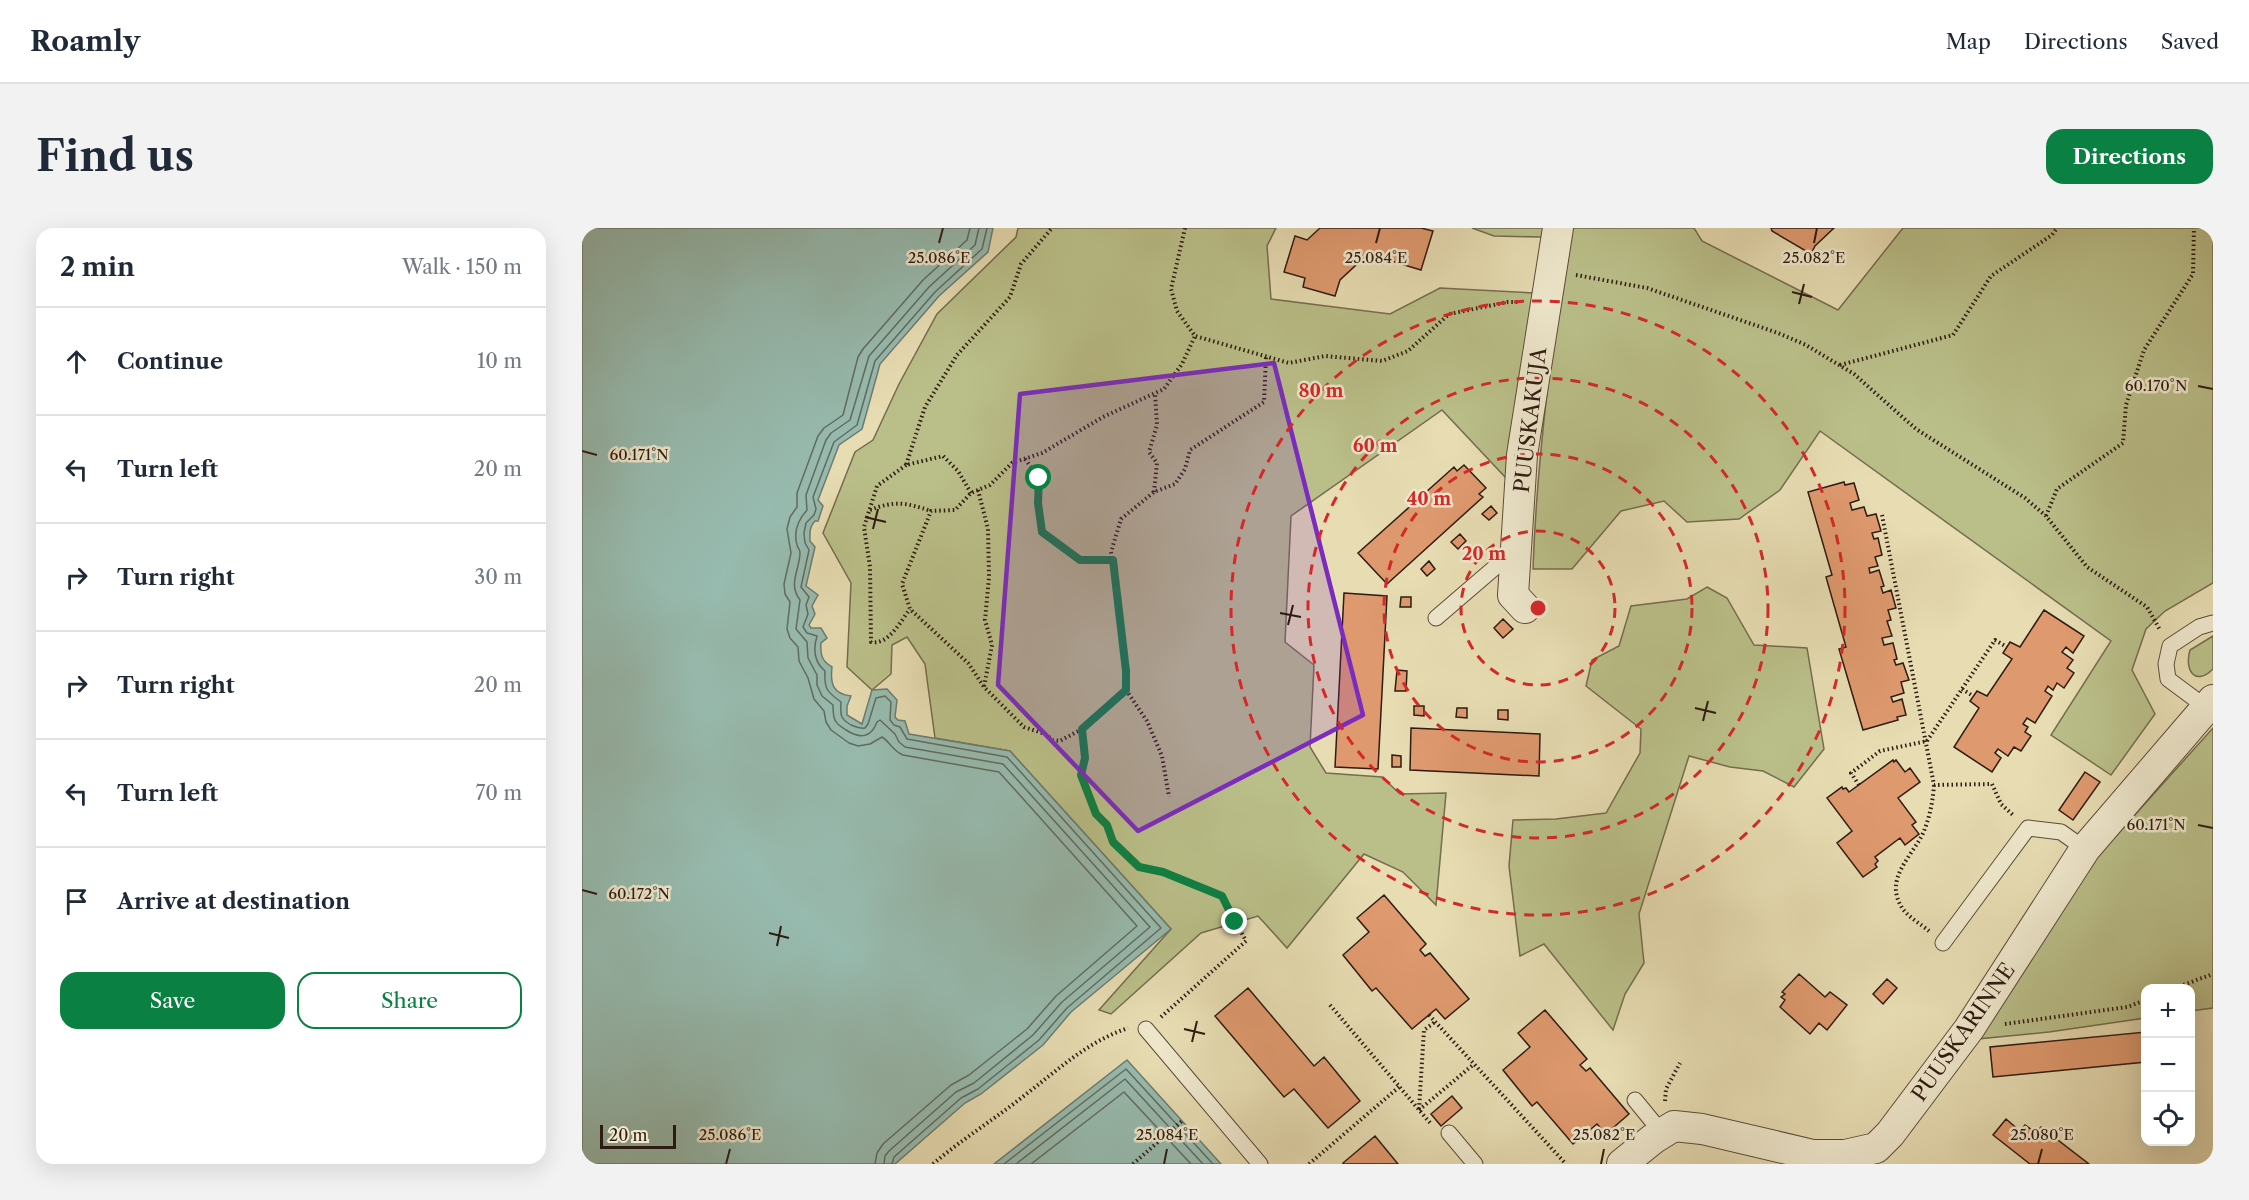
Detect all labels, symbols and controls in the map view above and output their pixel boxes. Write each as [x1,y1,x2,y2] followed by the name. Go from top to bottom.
[30,24,140,58] text: Roamly
[1946,29,1991,54] text: Map
[2024,29,2128,54] text: Directions
[2161,29,2219,54] text: Saved
[2046,129,2213,184] button: Directions
[36,130,194,182] text: Find us
[908,248,970,267] text: 25.086°E
[1345,248,1407,267] text: 25.084°E
[1783,248,1845,267] text: 25.082°E
[60,251,135,283] text: 2 min
[402,255,522,279] text: Walk · 150 m
[60,345,93,378] icon: ahead
[1509,346,1551,494] street label: PUUSKAKUJA
[117,348,223,375] text: Continue
[477,349,522,373] text: 10 m
[2125,376,2187,395] text: 60.170°N
[1298,380,1344,402] text: 80 m
[1353,435,1397,457] text: 60 m
[609,445,669,464] text: 60.171°N
[60,453,93,486] icon: left
[117,456,218,483] text: Turn left
[474,457,522,481] text: 20 m
[1025,464,1051,490] route start
[1407,488,1451,510] text: 40 m
[1462,543,1506,565] text: 20 m
[60,561,93,594] icon: right
[117,564,235,591] text: Turn right
[474,565,522,589] text: 30 m
[1528,598,1548,618] centre of rings
[60,669,93,702] icon: right
[117,672,235,699] text: Turn right
[474,673,522,697] text: 20 m
[60,777,93,810] icon: left
[117,780,218,807] text: Turn left
[476,781,522,805] text: 70 m
[2126,815,2186,834] text: 60.171°N
[608,884,670,903] text: 60.172°N
[60,885,93,918] icon: arrive
[117,888,350,915] text: Arrive at destination
[1221,908,1247,934] route end
[1906,958,2020,1106] street label: PUUSKARINNE
[60,972,285,1029] button: Save
[297,972,522,1029] button: Share
[2141,984,2195,1146] map controls
[2141,984,2195,1038] button: +
[2141,1038,2195,1092] button: −
[2141,1092,2195,1146] button: locate
[600,1122,676,1150] scale bar
[609,1125,648,1145] text: 20 m
[699,1125,761,1144] text: 25.086°E
[1136,1125,1198,1144] text: 25.084°E
[1573,1125,1635,1144] text: 25.082°E
[2010,1125,2074,1144] text: 25.080°E

